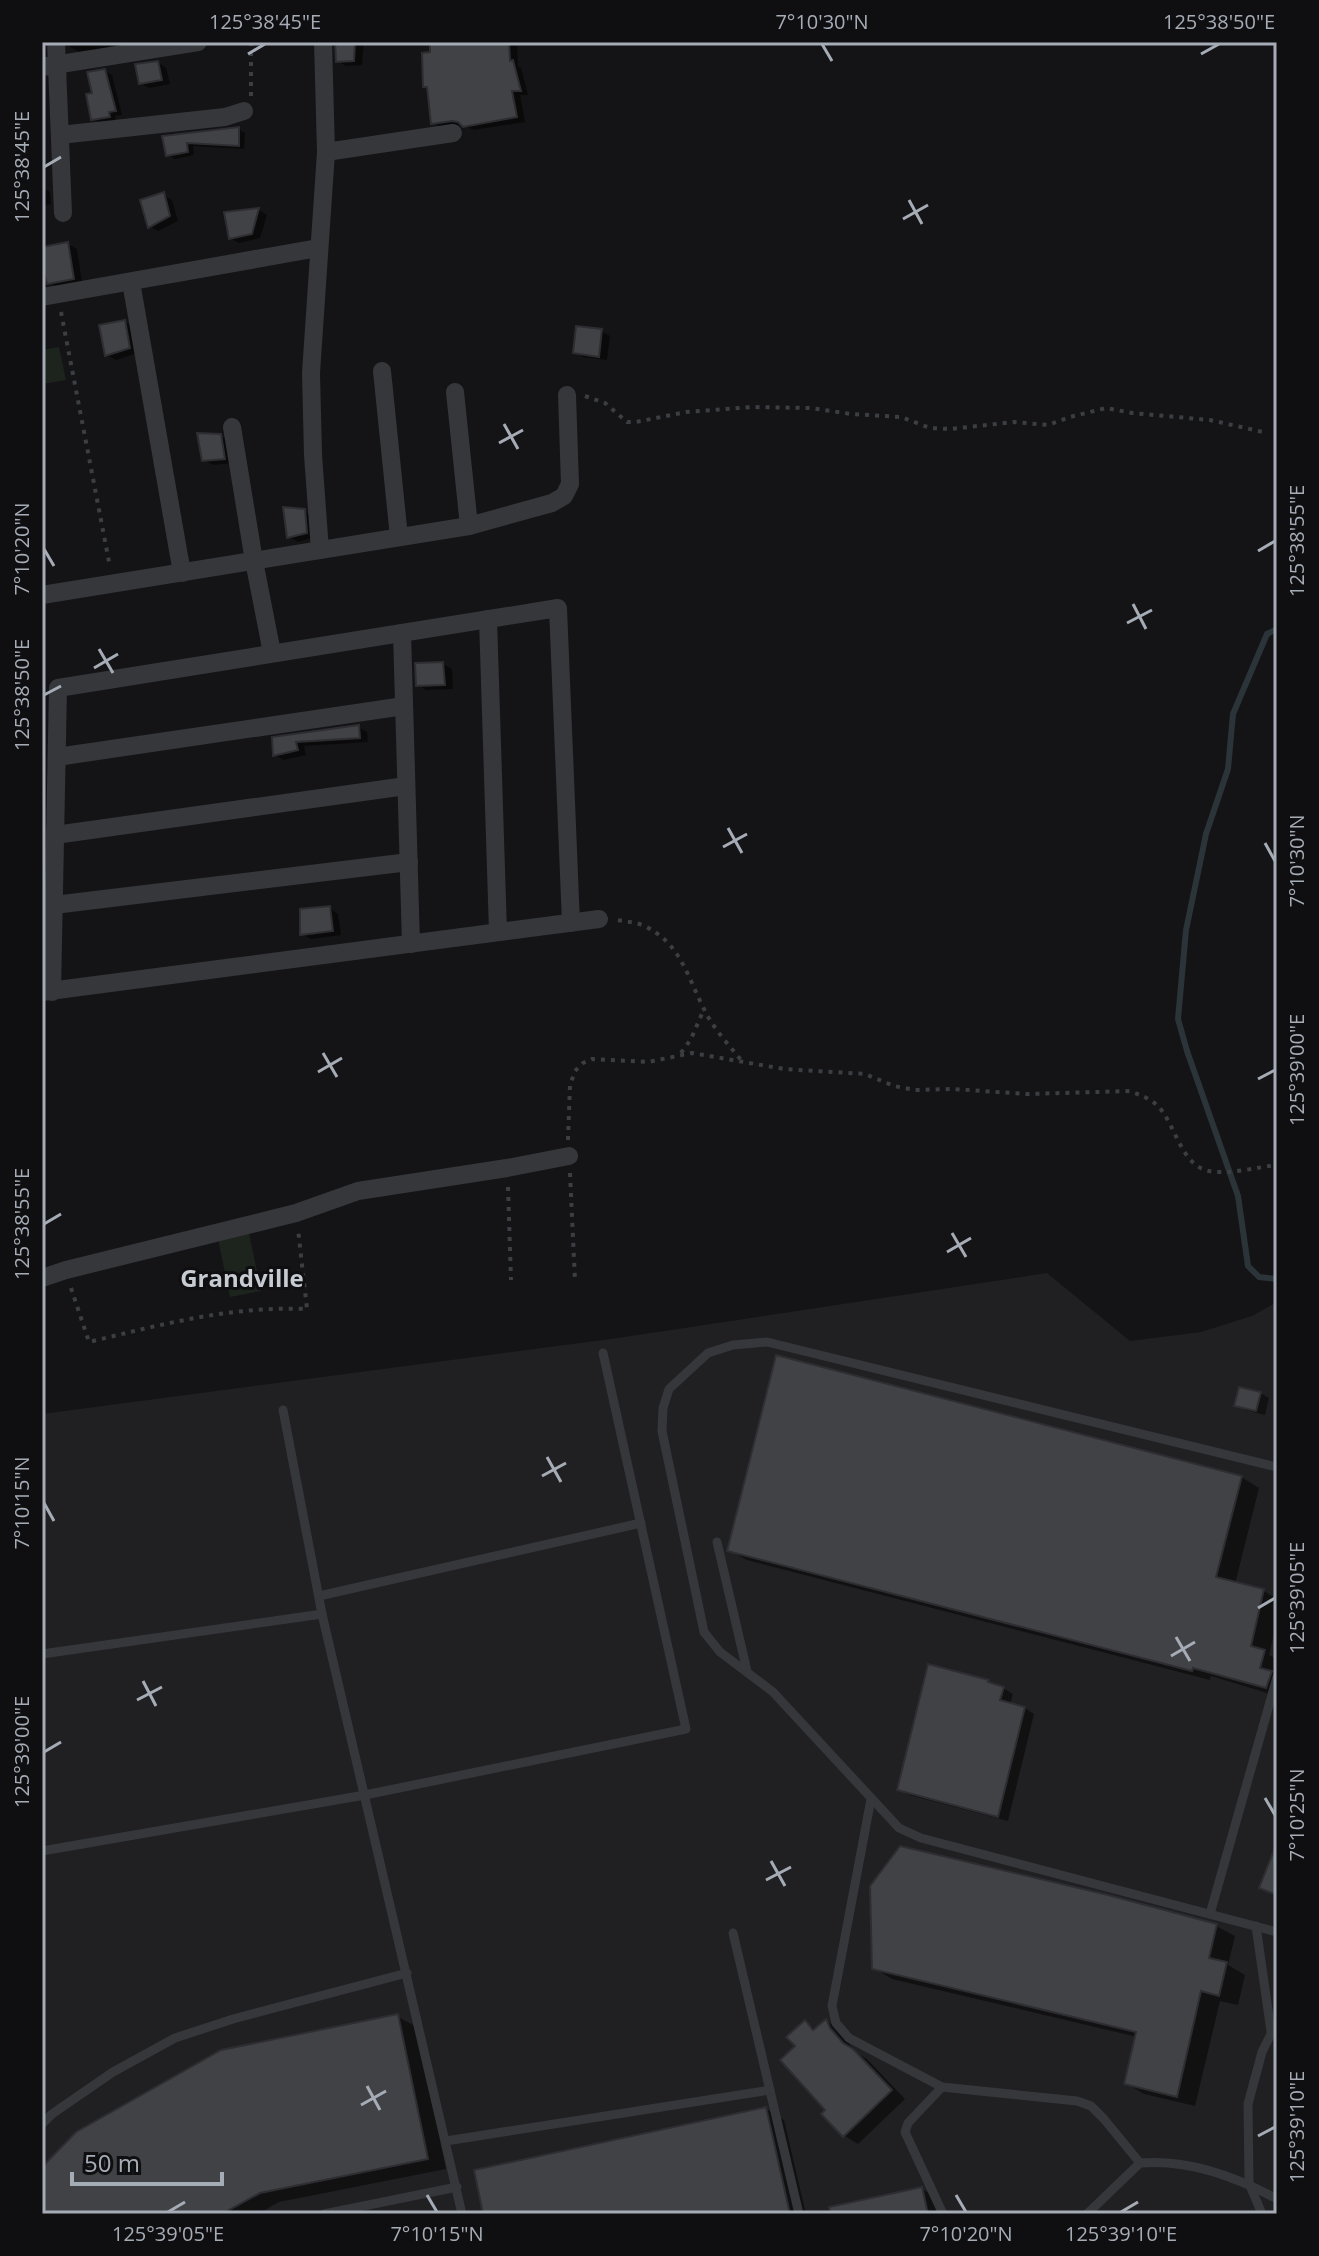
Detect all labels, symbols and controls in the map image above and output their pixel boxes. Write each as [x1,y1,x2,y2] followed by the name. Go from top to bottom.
[209,8,321,35] text: 125°38'45"E
[775,8,869,35] text: 7°10'30"N
[1163,8,1275,35] text: 125°38'50"E
[8,111,35,223] text: 125°38'45"E
[1283,485,1310,597] text: 125°38'55"E
[8,502,35,596] text: 7°10'20"N
[8,639,35,751] text: 125°38'50"E
[1283,814,1310,908] text: 7°10'30"N
[1283,1014,1310,1126] text: 125°39'00"E
[8,1168,35,1280] text: 125°38'55"E
[180,1261,304,1294] district label: Grandville
[8,1456,35,1550] text: 7°10'15"N
[1283,1542,1310,1654] text: 125°39'05"E
[8,1696,35,1808] text: 125°39'00"E
[1283,1768,1310,1862] text: 7°10'25"N
[1283,2071,1310,2183] text: 125°39'10"E
[72,2136,222,2186] scale bar
[84,2146,140,2179] text: 50 m
[112,2220,224,2247] text: 125°39'05"E
[390,2220,484,2247] text: 7°10'15"N
[919,2220,1013,2247] text: 7°10'20"N
[1065,2220,1177,2247] text: 125°39'10"E

